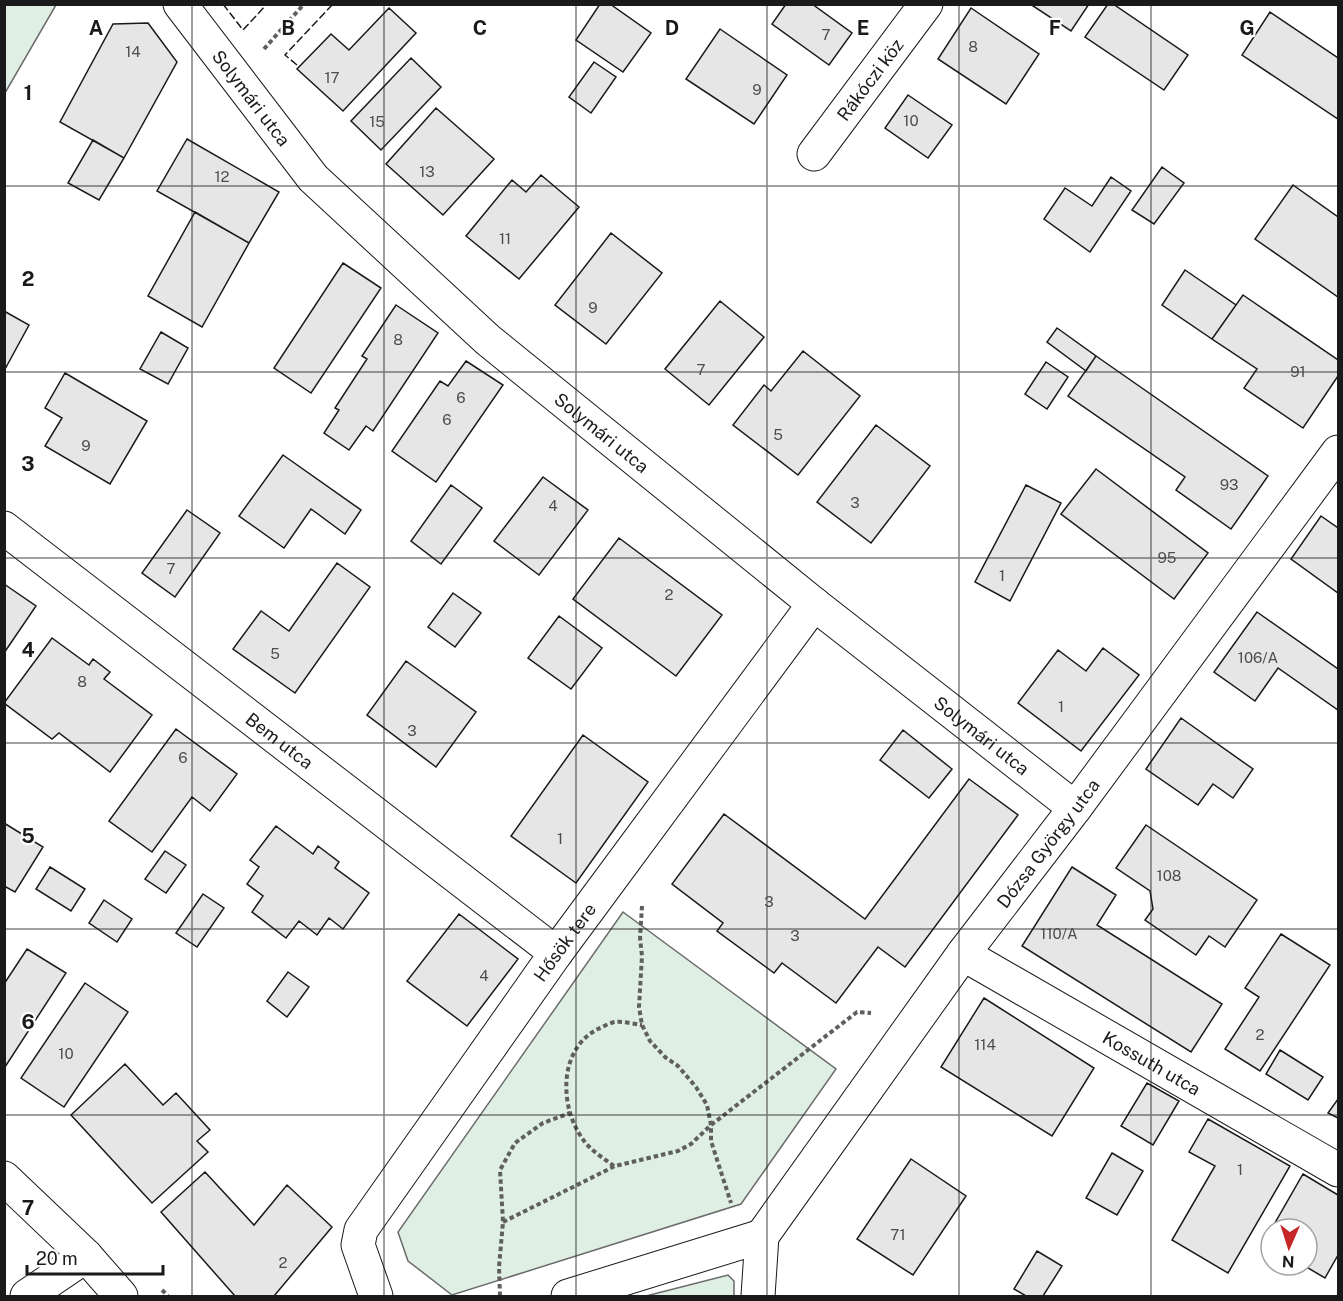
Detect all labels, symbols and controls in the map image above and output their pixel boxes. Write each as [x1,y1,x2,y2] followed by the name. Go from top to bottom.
[89,16,103,40] text: A
[281,16,295,40] text: B
[473,16,487,40] text: C
[665,16,679,40] text: D
[857,16,869,40] text: E
[1049,16,1061,40] text: F
[1239,16,1255,40] text: G
[821,26,831,43] house number: 7
[832,34,907,125] street label: Rákóczi köz
[968,38,978,55] house number: 8
[125,43,141,60] house number: 14
[208,46,295,150] street label: Solymári utca
[324,69,340,86] house number: 17
[24,81,32,105] text: 1
[752,81,762,98] house number: 9
[903,112,919,129] house number: 10
[369,113,385,130] house number: 15
[419,163,435,180] house number: 13
[214,168,230,185] house number: 12
[499,230,511,247] house number: 11
[22,267,34,291] text: 2
[588,299,598,316] house number: 9
[393,331,403,348] house number: 8
[696,361,706,378] house number: 7
[1290,363,1306,380] house number: 91
[550,388,653,477] street label: Solymári utca
[456,389,466,406] house number: 6
[442,411,452,428] house number: 6
[773,426,783,443] house number: 5
[81,437,91,454] house number: 9
[21,452,35,476] text: 3
[1220,476,1238,493] house number: 93
[850,494,860,511] house number: 3
[548,497,558,514] house number: 4
[1158,549,1176,566] house number: 95
[166,560,176,577] house number: 7
[999,567,1005,584] house number: 1
[665,586,674,603] house number: 2
[21,638,35,662] text: 4
[270,645,280,662] house number: 5
[1238,649,1279,666] house number: 106/A
[77,673,87,690] house number: 8
[930,691,1034,779] street label: Solymári utca
[1058,698,1064,715] house number: 1
[242,708,318,773] street label: Bem utca
[407,722,417,739] house number: 3
[178,749,188,766] house number: 6
[992,775,1104,912] street label: Dózsa György utca
[21,824,35,848] text: 5
[557,830,563,847] house number: 1
[1157,867,1181,884] house number: 108
[764,893,774,910] house number: 3
[529,899,600,985] street label: Hősök tere
[1040,925,1078,942] house number: 110/A
[790,927,800,944] house number: 3
[479,967,489,984] house number: 4
[21,1010,35,1034] text: 6
[1099,1026,1204,1099] street label: Kossuth utca
[1256,1026,1265,1043] house number: 2
[974,1036,996,1053] house number: 114
[58,1045,74,1062] house number: 10
[1237,1161,1243,1178] house number: 1
[22,1196,34,1220] text: 7
[1259,1217,1319,1277] north arrow
[890,1226,906,1243] house number: 71
[27,1238,164,1276] scale bar
[36,1248,78,1269] text: 20 m
[1281,1252,1295,1271] text: N
[279,1254,288,1271] house number: 2

